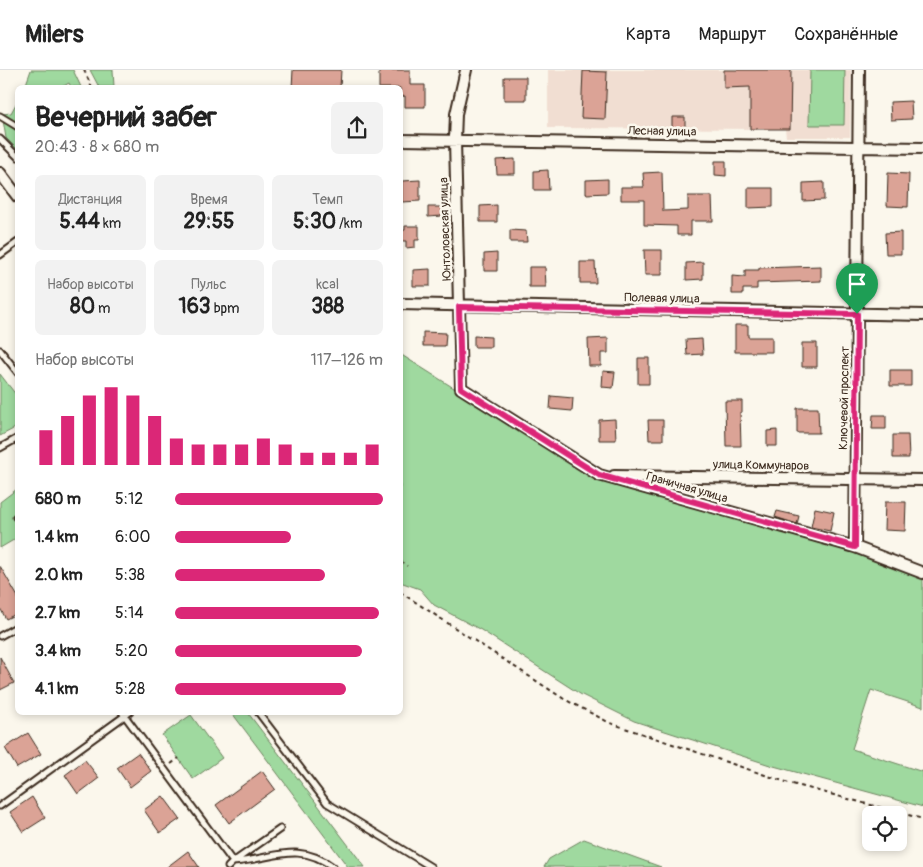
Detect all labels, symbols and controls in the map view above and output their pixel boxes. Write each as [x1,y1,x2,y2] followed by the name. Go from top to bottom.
[25,20,83,49] text: Milers
[626,23,670,46] text: Карта
[698,23,766,46] text: Маршрут
[794,23,898,46] text: Сохранённые
[35,100,217,135] text: Вечерний забег
[331,102,383,154] button: share
[626,123,697,140] street label: Лесная улица
[35,137,159,157] text: 20:43 · 8 × 680 m
[436,177,455,281] street label: Юнтоловская улица
[59,191,122,208] text: Дистанция
[190,191,228,208] text: Время
[312,191,343,208] text: Темп
[60,208,100,235] text: 5.44
[184,208,234,235] text: 29:55
[293,208,336,235] text: 5:30
[100,215,121,232] text: km
[336,215,362,232] text: /km
[836,263,878,314] pin
[843,270,871,298] icon: arrive
[47,276,134,293] text: Набор высоты
[191,276,227,293] text: Пульс
[316,276,339,293] text: kcal
[624,290,700,307] street label: Полевая улица
[70,293,95,320] text: 80
[178,293,211,320] text: 163
[311,293,344,320] text: 388
[95,300,111,317] text: m
[211,300,240,317] text: bpm
[836,346,853,450] street label: Ключевой проспект
[35,350,134,370] text: Набор высоты
[310,350,383,370] text: 117–126 m
[712,457,809,474] street label: улица Коммунаров
[644,469,730,506] street label: Граничная улица
[35,489,81,509] text: 680 m
[115,489,143,509] text: 5:12
[35,527,78,547] text: 1.4 km
[115,527,150,547] text: 6:00
[35,565,83,585] text: 2.0 km
[115,565,145,585] text: 5:38
[35,603,80,623] text: 2.7 km
[115,603,143,623] text: 5:14
[35,641,81,661] text: 3.4 km
[115,641,148,661] text: 5:20
[35,679,78,699] text: 4.1 km
[115,679,145,699] text: 5:28
[862,806,907,851] map controls
[862,806,907,851] button: locate

